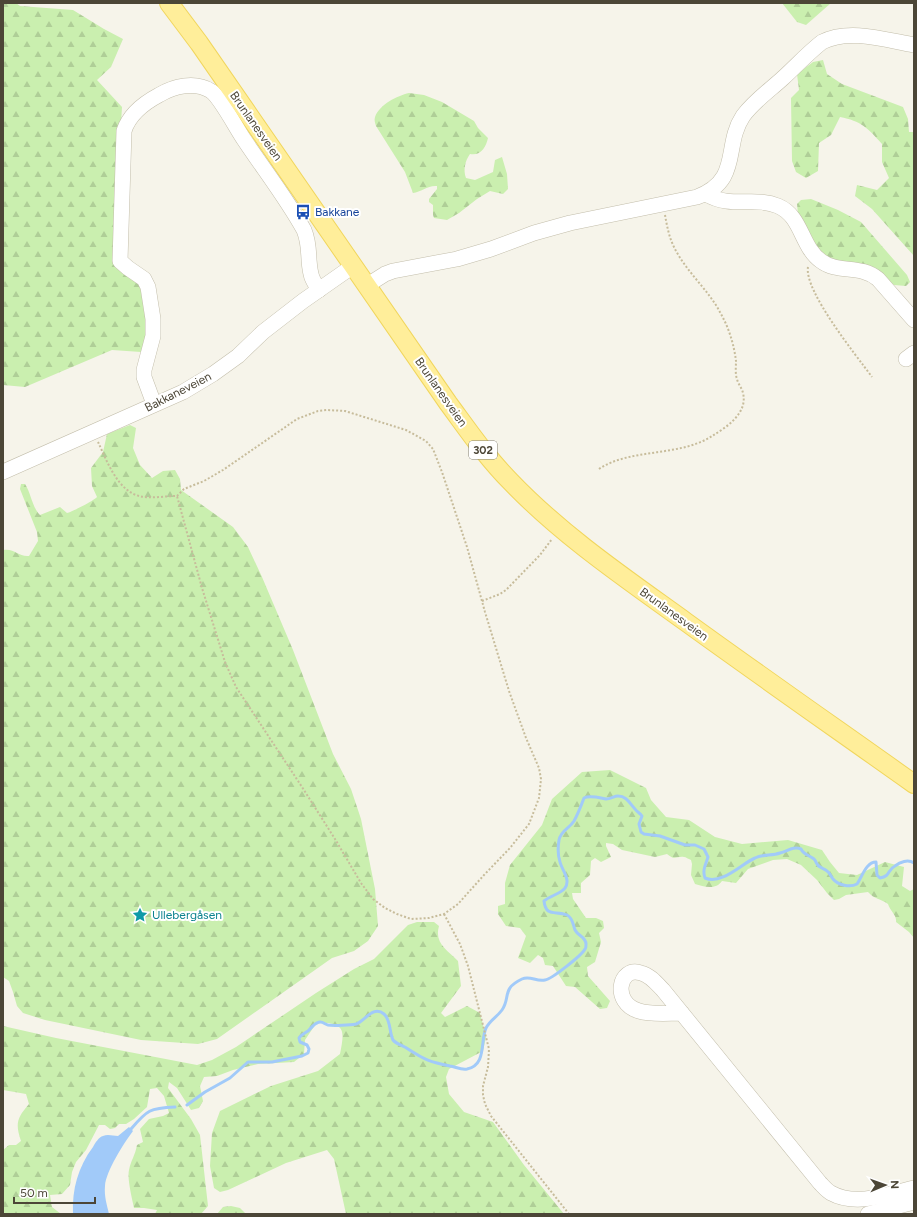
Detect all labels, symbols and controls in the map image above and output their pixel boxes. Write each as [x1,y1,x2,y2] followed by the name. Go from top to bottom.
[227,89,285,163] street label: Brunlanesveien
[294,203,312,221] bus stop icon: Bakkane
[315,205,360,219] place label: Bakkane
[412,355,470,429] street label: Brunlanesveien
[142,369,214,415] street label: Bakkaneveien
[469,441,497,459] road number: 302
[637,585,711,644] street label: Brunlanesveien
[131,906,149,924] place icon: Ullebergåsen
[152,908,222,922] place label: Ullebergåsen
[865,1165,905,1205] north arrow
[14,1179,95,1205] scale bar
[888,1180,901,1189] text: N
[20,1186,48,1200] text: 50 m

